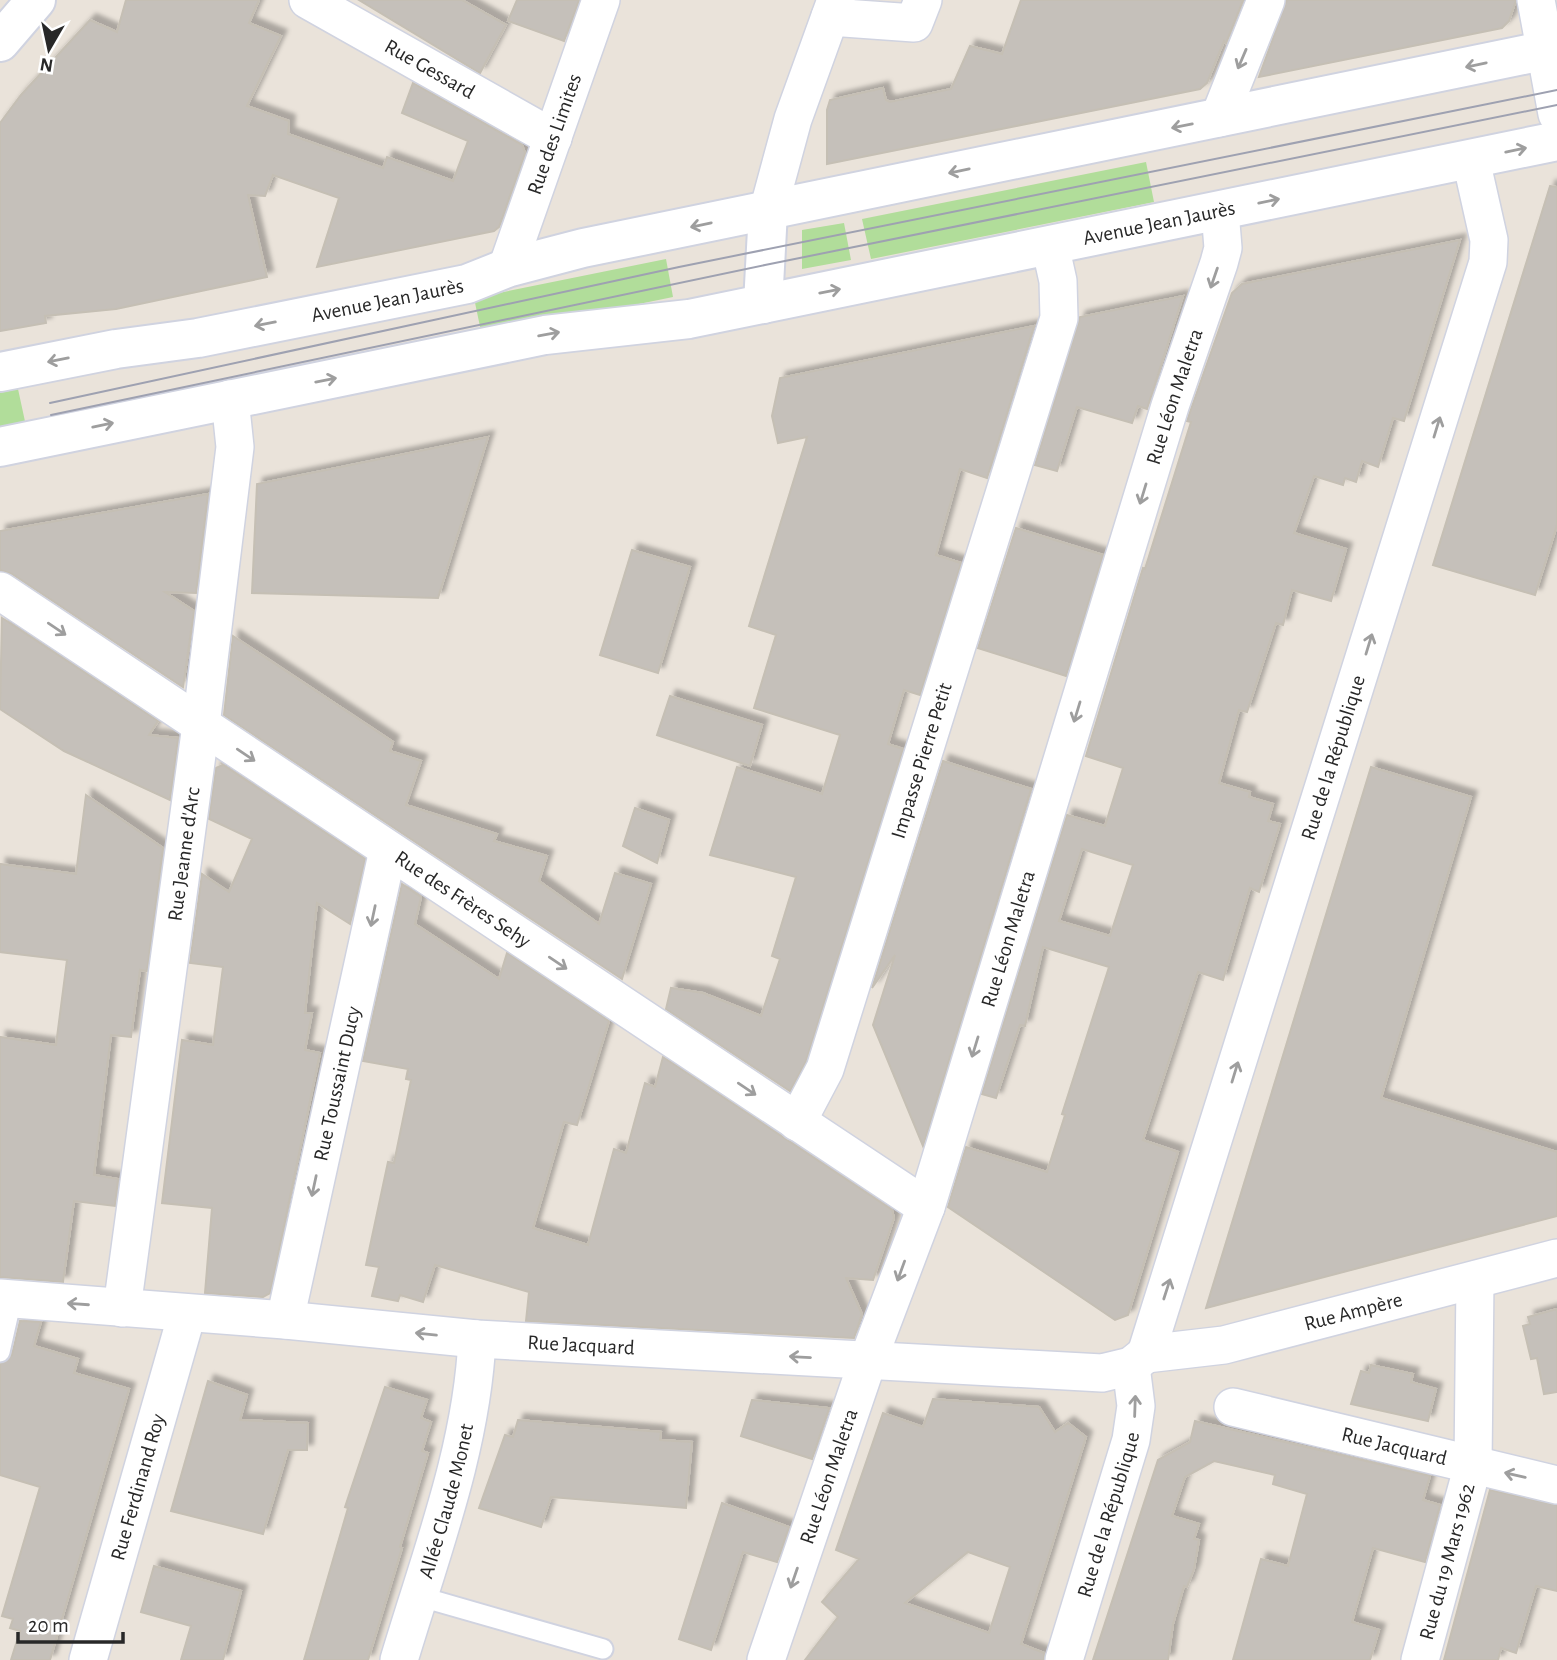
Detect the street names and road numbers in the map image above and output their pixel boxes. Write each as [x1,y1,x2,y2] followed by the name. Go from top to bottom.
[381,35,479,102] street label: Rue Gessard
[523,71,585,197] street label: Rue des Limites
[1081,197,1237,248] street label: Avenue Jean Jaurès
[309,274,465,326] street label: Avenue Jean Jaurès
[1142,326,1206,467] street label: Rue Léon Maletra
[1297,672,1368,843] street label: Rue de la République
[887,680,955,841] street label: Impasse Pierre Petit
[164,786,203,922] street label: Rue Jeanne d'Arc
[391,846,535,952] street label: Rue des Frères Sehy
[977,868,1039,1009] street label: Rue Léon Maletra
[310,1004,364,1163] street label: Rue Toussaint Ducy
[1302,1288,1405,1334] street label: Rue Ampère
[527,1331,635,1358] street label: Rue Jacquard
[796,1406,861,1547] street label: Rue Léon Maletra
[107,1411,168,1563] street label: Rue Ferdinand Roy
[415,1422,477,1581] street label: Allée Claude Monet
[1340,1423,1449,1469] street label: Rue Jacquard
[1073,1431,1143,1600] street label: Rue de la République
[1415,1481,1478,1642] street label: Rue du 19 Mars 1962

